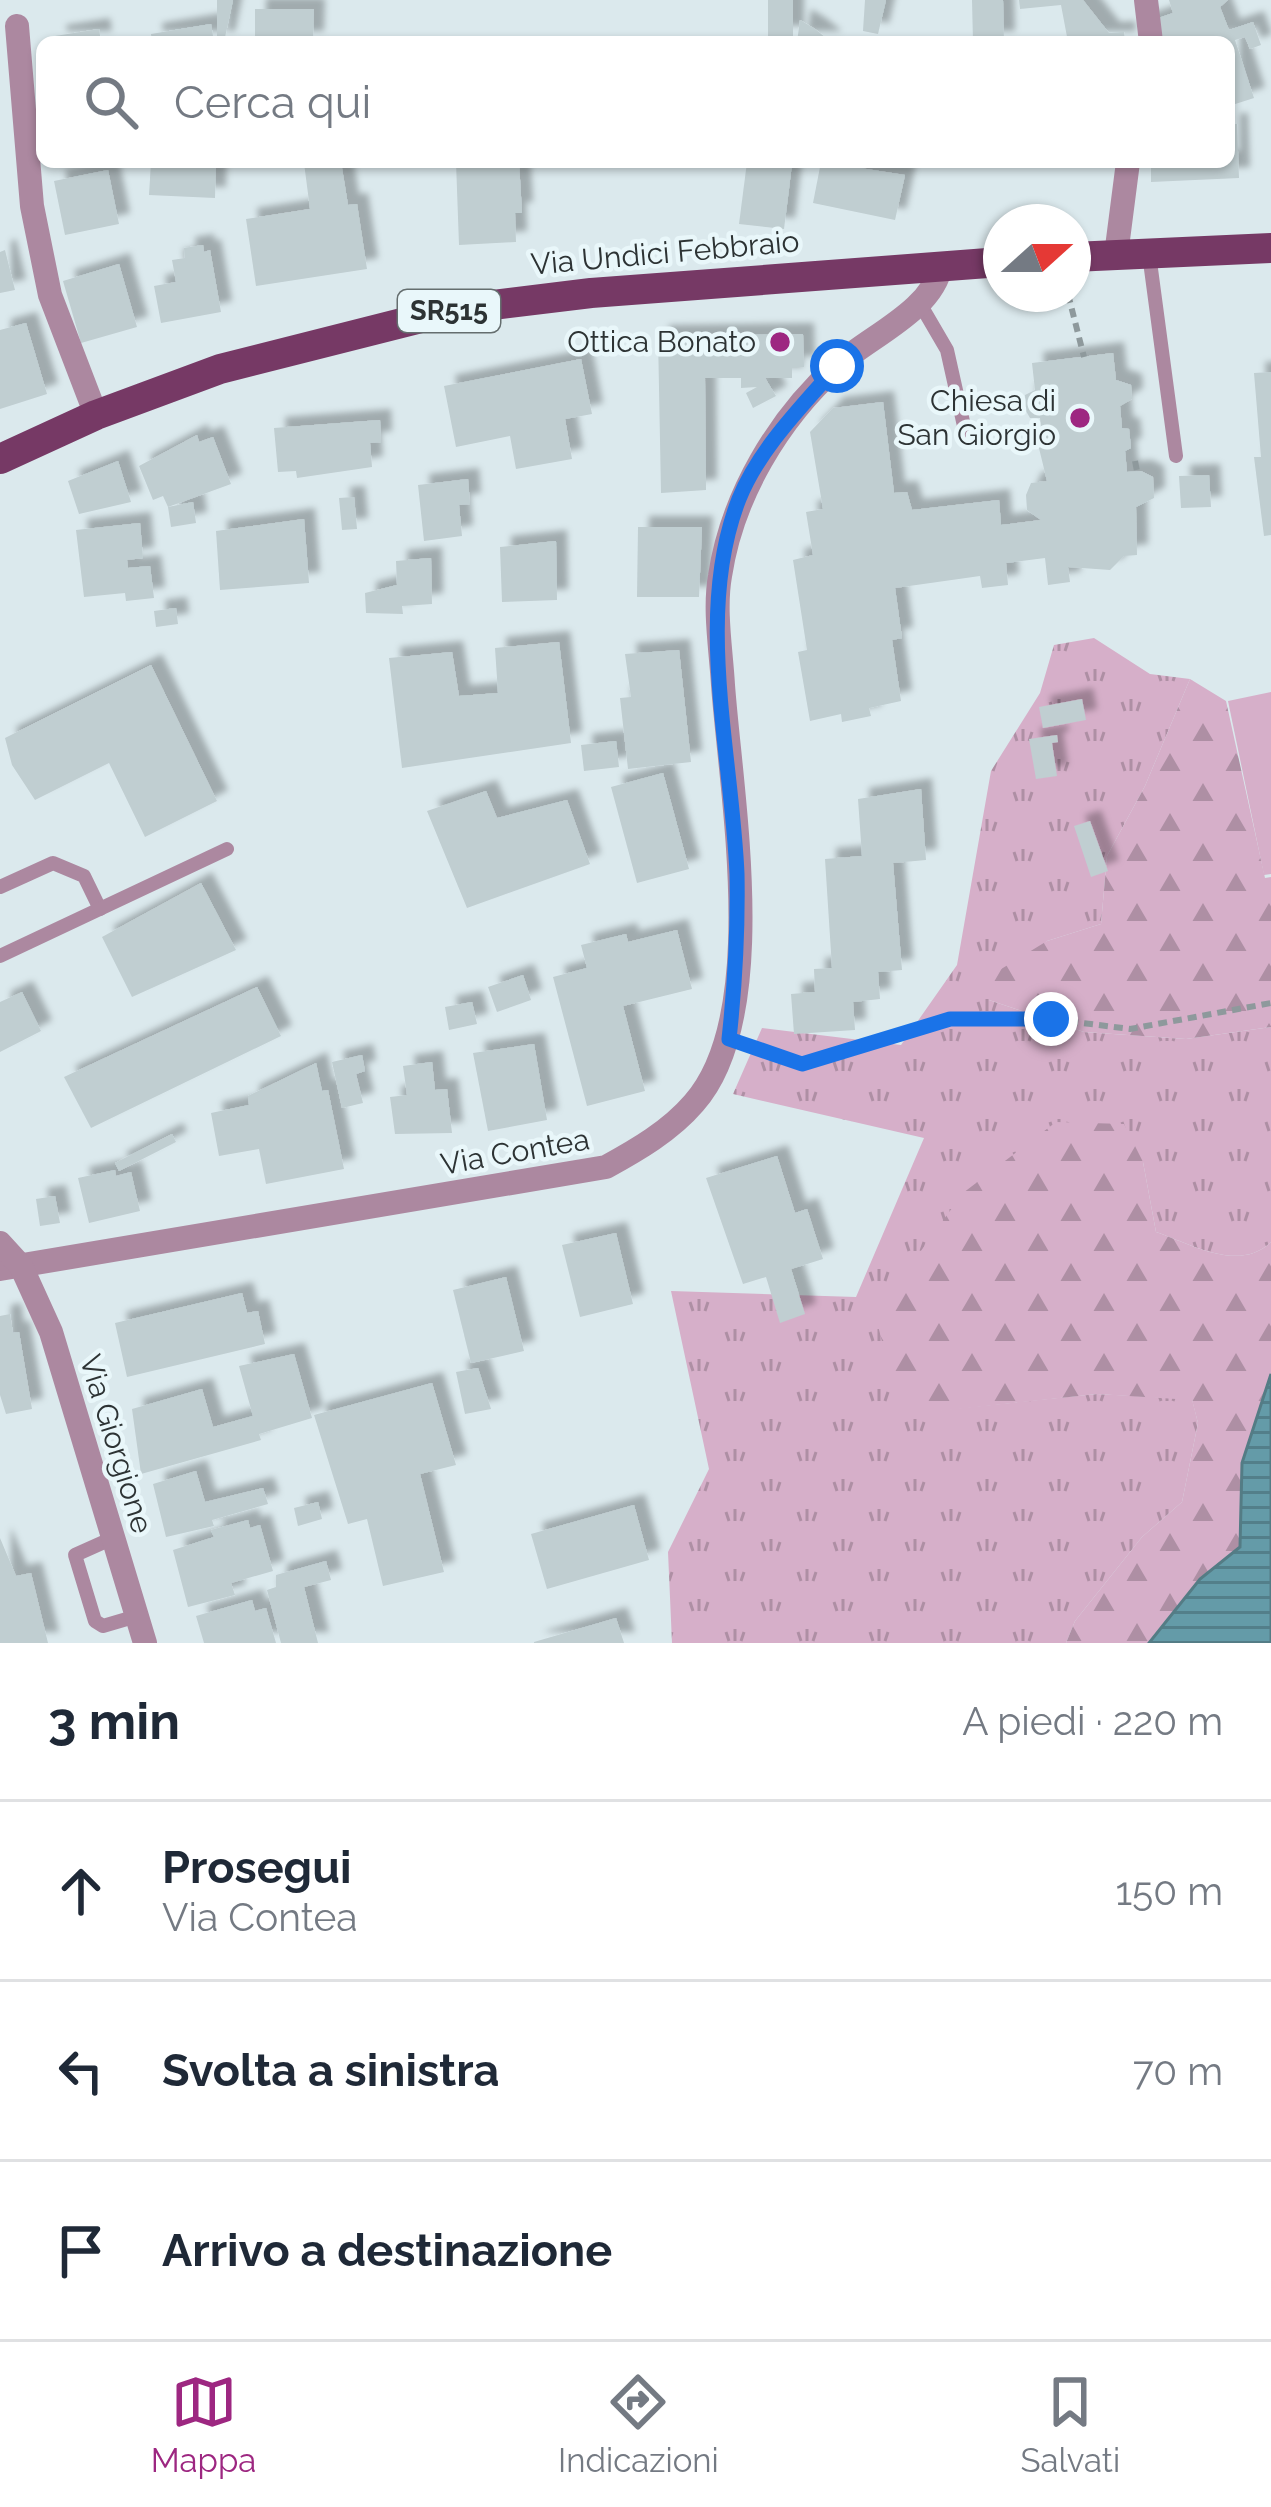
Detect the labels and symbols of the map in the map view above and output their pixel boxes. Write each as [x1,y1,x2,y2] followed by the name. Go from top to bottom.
[983,204,1091,312] north arrow
[529,223,801,282] street label: Via Undici Febbraio
[398,290,500,332] road number: SR515
[567,324,756,359] place label: Ottica Bonato
[767,329,793,355] marker: Ottica Bonato
[810,339,864,393] route start
[897,383,1056,452] place label: Chiesa di San Giorgio
[1067,405,1093,431] marker: Chiesa di San Giorgio
[1024,992,1078,1046] route end
[438,1121,592,1182] street label: Via Contea
[73,1350,160,1537] street label: Via Giorgione

